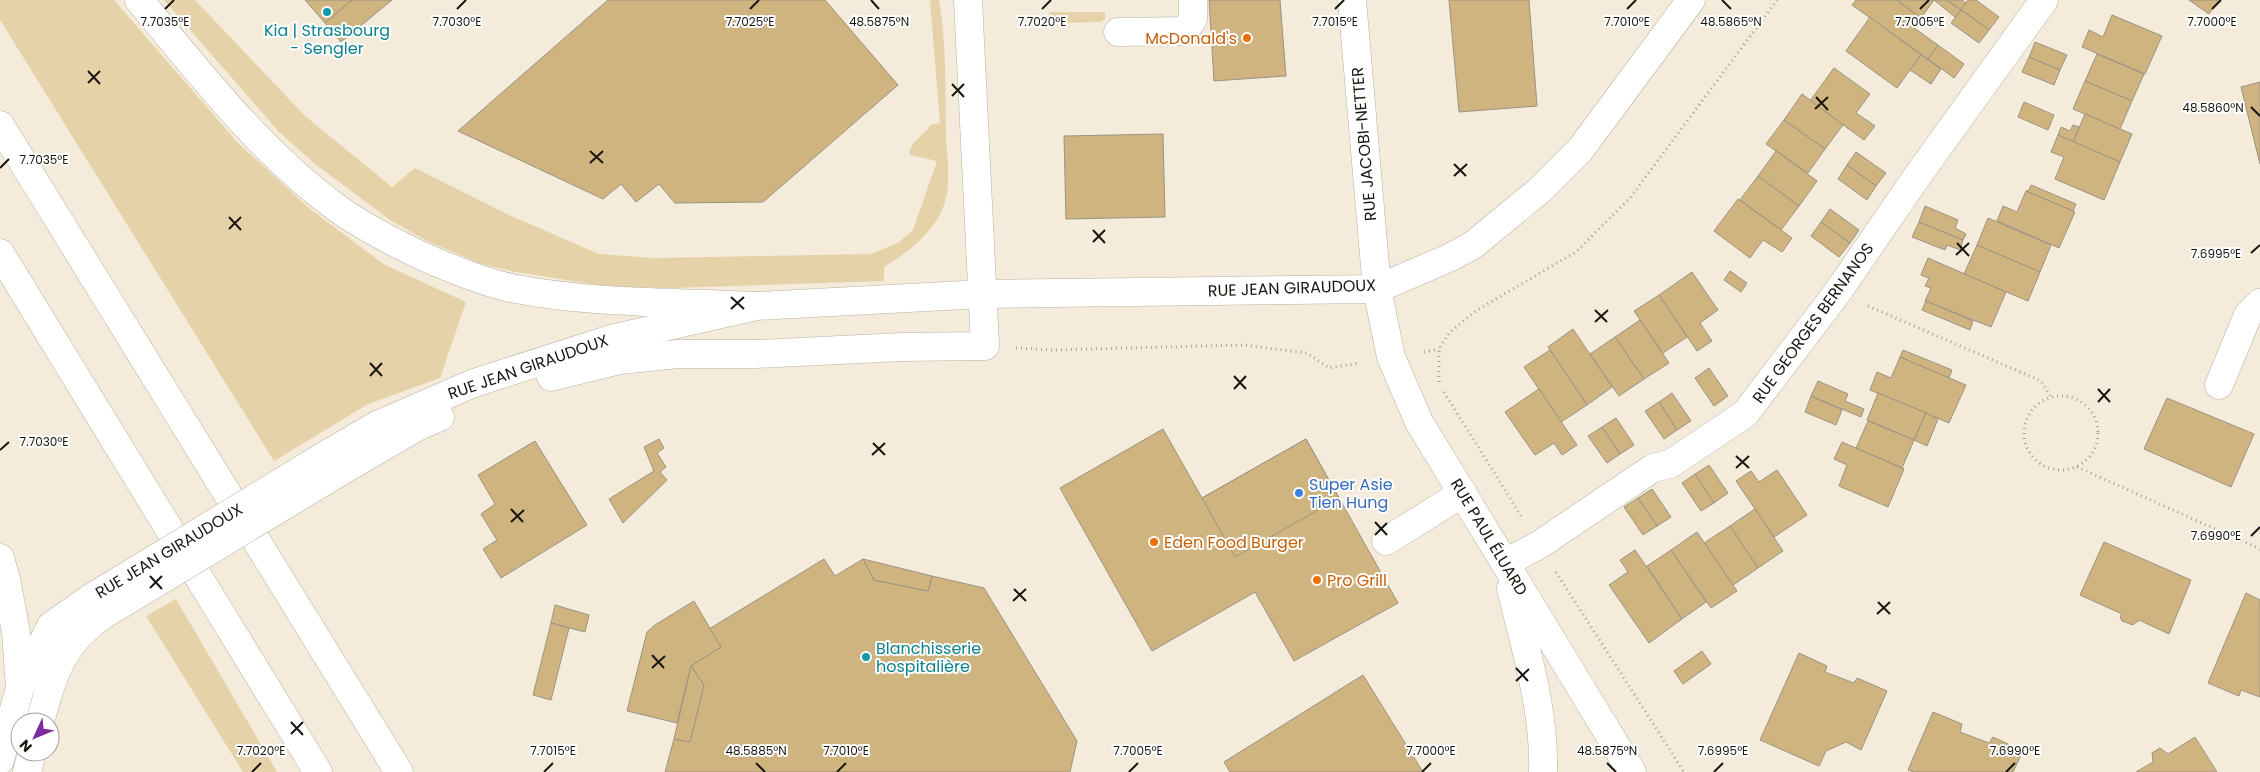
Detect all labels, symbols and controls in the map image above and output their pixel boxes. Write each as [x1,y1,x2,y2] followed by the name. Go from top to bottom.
[321,6,333,18] marker: Kia | Strasbourg - Sengler
[141,13,189,30] text: 7.7035°E
[433,13,481,30] text: 7.7030°E
[726,13,774,30] text: 7.7025°E
[849,13,909,30] text: 48.5875°N
[1018,13,1066,30] text: 7.7020°E
[1312,13,1358,30] text: 7.7015°E
[1604,13,1650,30] text: 7.7010°E
[1700,13,1762,30] text: 48.5865°N
[1895,13,1945,30] text: 7.7005°E
[2187,13,2237,30] text: 7.7000°E
[264,19,390,60] place label: Kia | Strasbourg - Sengler
[1145,27,1237,50] place label: McDonald's
[1241,32,1253,44] marker: McDonald's
[1346,66,1382,222] street label: RUE JACOBI-NETTER
[2182,99,2244,116] text: 48.5860°N
[20,151,68,168] text: 7.7035°E
[1747,238,1879,408] street label: RUE GEORGES BERNANOS
[2191,245,2241,262] text: 7.6995°E
[1207,274,1377,302] street label: RUE JEAN GIRAUDOUX
[445,329,611,405] street label: RUE JEAN GIRAUDOUX
[20,433,68,450] text: 7.7030°E
[1309,473,1393,514] place label: Super Asie Tien Hung
[1445,474,1533,600] street label: RUE PAUL ÉLUARD
[1293,487,1305,499] marker: Super Asie Tien Hung
[91,498,247,604] street label: RUE JEAN GIRAUDOUX
[2191,527,2241,544] text: 7.6990°E
[1164,531,1304,554] place label: Eden Food Burger
[1148,536,1160,548] marker: Eden Food Burger
[1327,569,1387,592] place label: Pro Grill
[1311,574,1323,586] marker: Pro Grill
[876,637,981,678] place label: Blanchisserie hospitalière
[860,651,872,663] marker: Blanchisserie hospitalière
[10,712,60,762] north arrow
[15,735,36,757] text: N
[237,742,285,759] text: 7.7020°E
[530,742,576,759] text: 7.7015°E
[725,742,787,759] text: 48.5885°N
[823,742,869,759] text: 7.7010°E
[1113,742,1163,759] text: 7.7005°E
[1406,742,1456,759] text: 7.7000°E
[1577,742,1637,759] text: 48.5875°N
[1698,742,1748,759] text: 7.6995°E
[1990,742,2040,759] text: 7.6990°E

